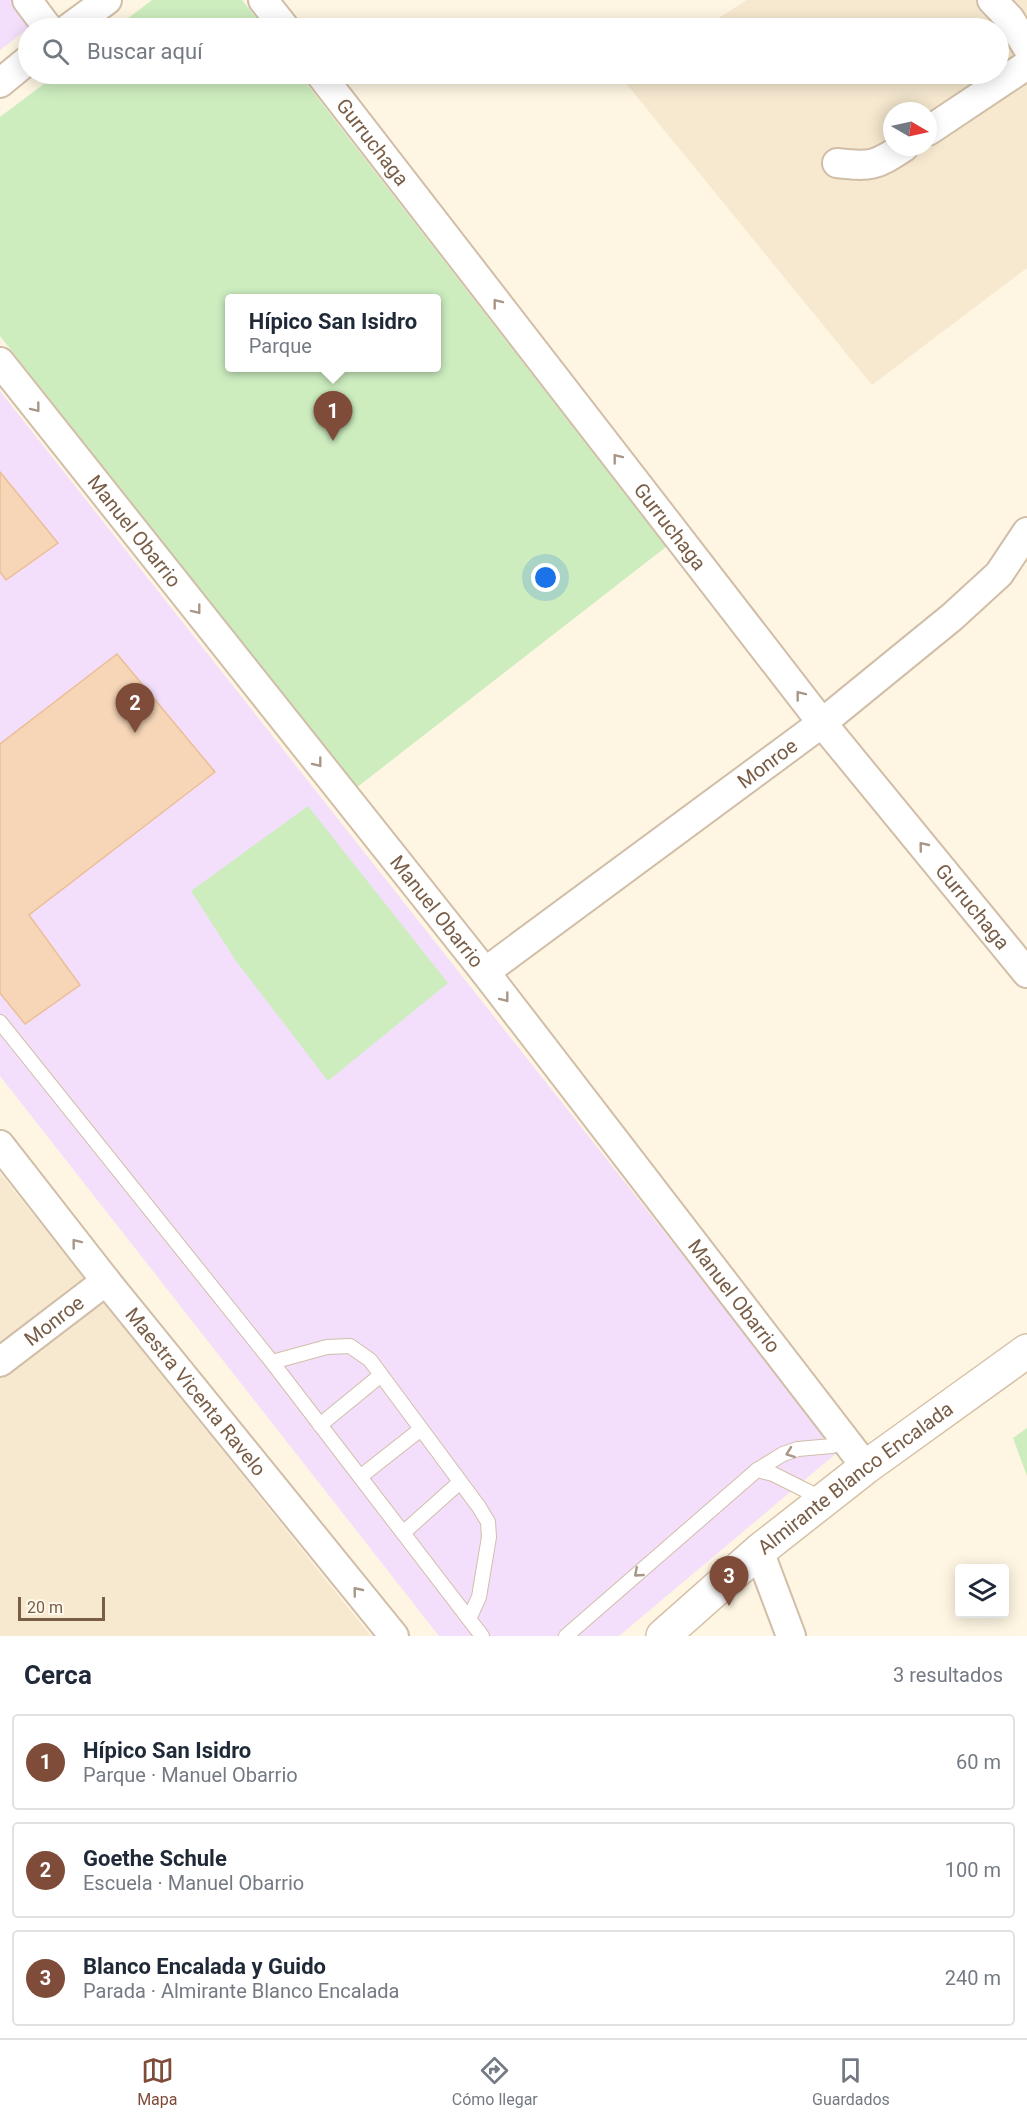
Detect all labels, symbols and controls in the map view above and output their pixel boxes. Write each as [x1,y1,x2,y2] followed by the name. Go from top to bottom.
[18,18,1009,84] search box
[39,35,72,68] icon: search
[87,39,203,64] text: Buscar aquí
[331,94,414,190] street label: Gurruchaga
[883,102,937,156] north arrow
[225,294,441,372] popup
[494,299,505,310] one-way arrow
[249,309,417,334] text: Hípico San Isidro
[249,334,312,358] text: Parque
[314,392,352,441] pin: 1
[29,401,40,412] one-way arrow
[613,453,624,464] one-way arrow
[83,470,186,592] street label: Manuel Obarrio
[629,478,711,575] street label: Gurruchaga
[531,563,560,592] your location
[190,603,201,614] one-way arrow
[116,684,154,733] pin: 2
[797,691,808,702] one-way arrow
[733,733,802,793] street label: Monroe
[311,756,322,767] one-way arrow
[919,842,930,853] one-way arrow
[385,851,489,972] street label: Manuel Obarrio
[930,859,1015,954] street label: Gurruchaga
[497,991,508,1002] one-way arrow
[683,1234,785,1357] street label: Manuel Obarrio
[73,1239,84,1250] one-way arrow
[20,1290,89,1351] street label: Monroe
[120,1303,271,1481] street label: Maestra Vicenta Ravelo
[753,1396,957,1560] street label: Almirante Blanco Encalada
[785,1445,796,1458] one-way arrow
[710,1556,748,1606] pin: 3
[955,1564,1009,1618] map controls
[955,1564,1009,1618] button: layers
[634,1566,645,1577] one-way arrow
[354,1586,365,1597] one-way arrow
[18,1594,105,1622] scale bar
[27,1598,63,1617] text: 20 m
[24,1660,92,1690] text: Cerca
[893,1663,1003,1687] text: 3 resultados
[83,1738,251,1763] text: Hípico San Isidro
[40,1750,51,1774] text: 1
[956,1750,1001,1774] text: 60 m
[83,1763,298,1787] text: Parque · Manuel Obarrio
[83,1846,227,1871] text: Goethe Schule
[40,1858,51,1882] text: 2
[945,1858,1001,1882] text: 100 m
[83,1871,304,1895] text: Escuela · Manuel Obarrio
[83,1954,326,1979] text: Blanco Encalada y Guido
[40,1966,51,1990] text: 3
[945,1966,1001,1990] text: 240 m
[83,1979,399,2003] text: Parada · Almirante Blanco Encalada
[137,2054,177,2109] tab: Mapa
[452,2054,538,2109] tab: Cómo llegar
[812,2054,890,2109] tab: Guardados

